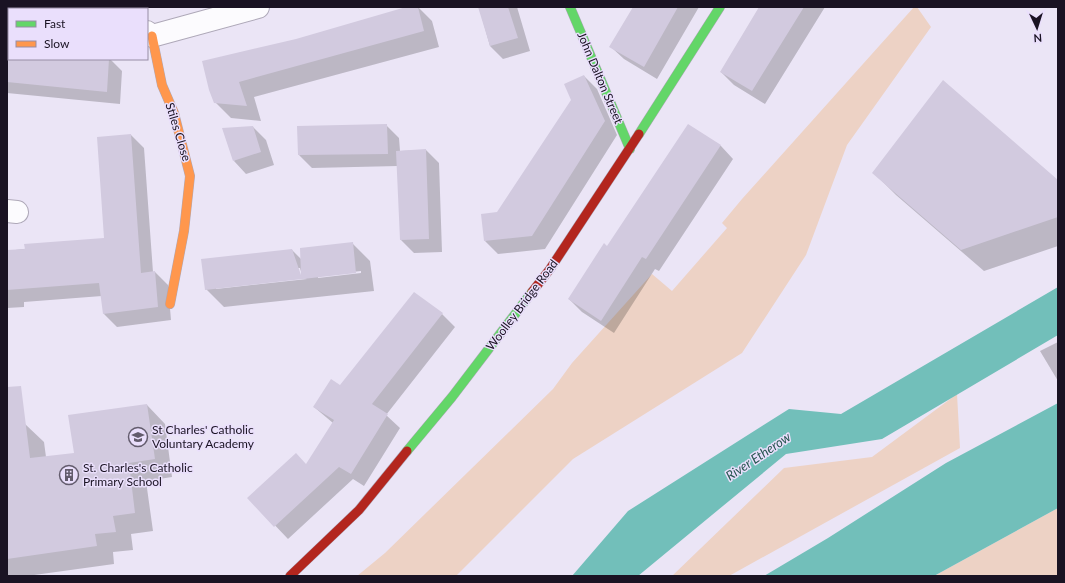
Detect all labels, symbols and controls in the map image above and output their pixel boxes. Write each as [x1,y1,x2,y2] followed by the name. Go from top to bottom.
[8,8,148,60] legend
[1017,8,1057,48] north arrow
[44,16,66,31] text: Fast
[574,30,627,127] street label: John Dalton Street
[1033,32,1042,45] text: N
[44,36,70,51] text: Slow
[162,101,194,163] street label: Stiles Close
[483,256,561,353] street label: Woolley Bridge Road
[152,422,255,451] place label: St Charles' Catholic Voluntary Academy
[127,426,149,448] school or university icon: St Charles' Catholic Voluntary Academy
[723,428,794,484] water label: River Etherow
[83,460,193,489] place label: St. Charles's Catholic Primary School
[58,464,80,486] building icon: St. Charles's Catholic Primary School

